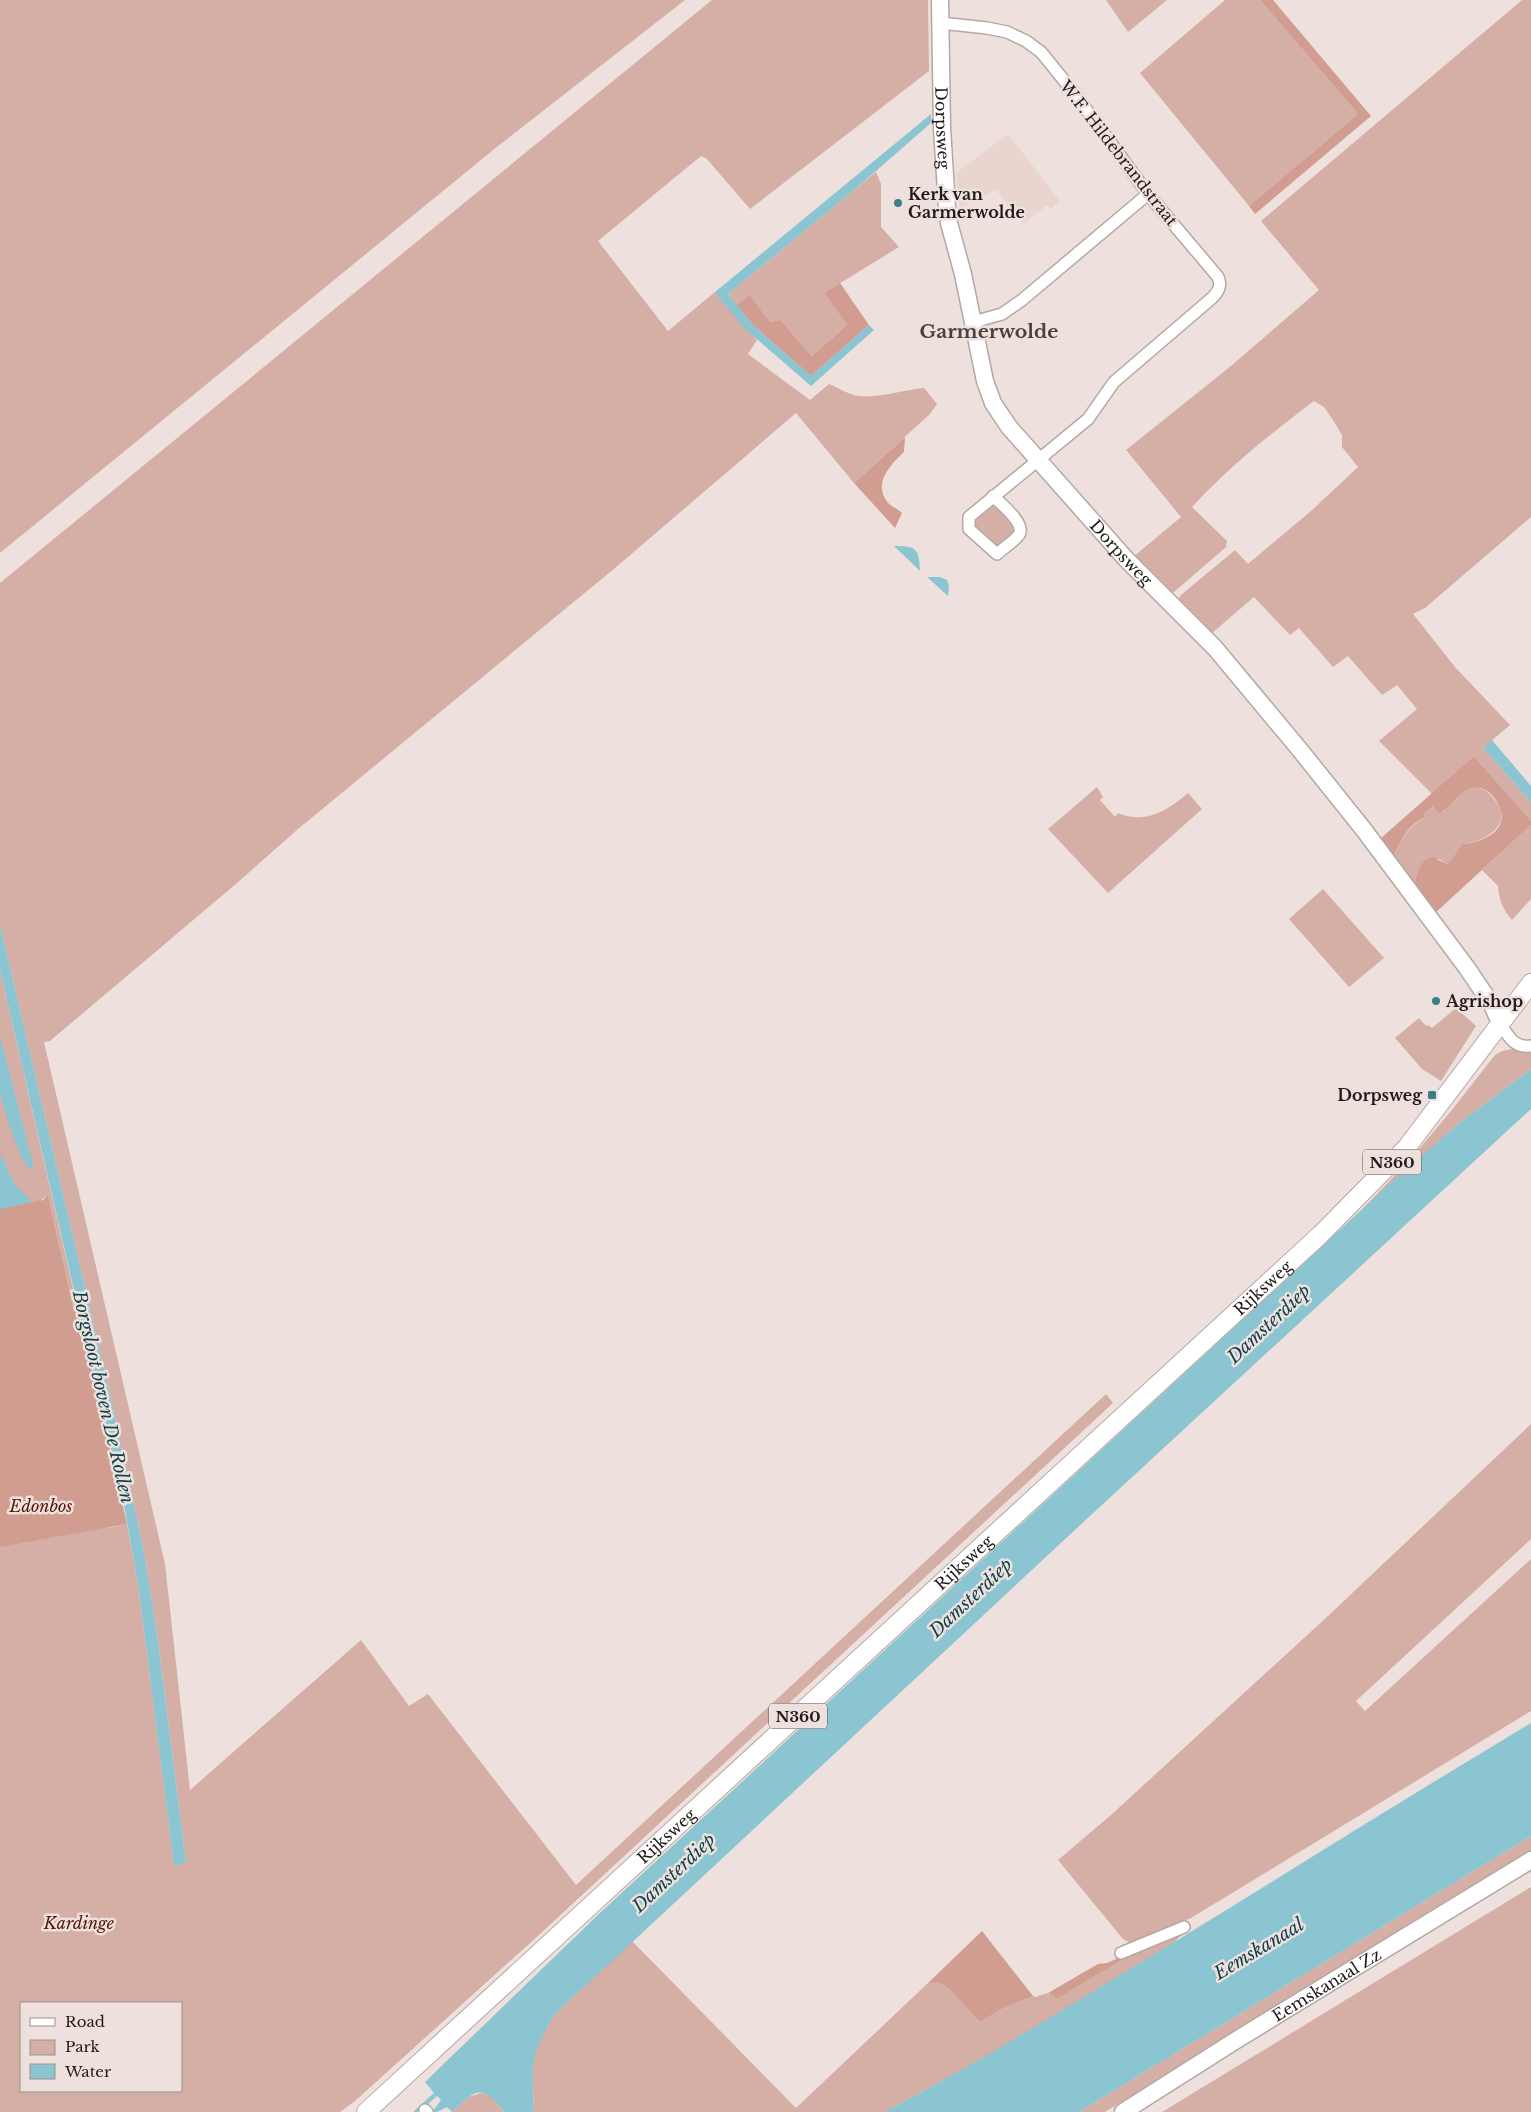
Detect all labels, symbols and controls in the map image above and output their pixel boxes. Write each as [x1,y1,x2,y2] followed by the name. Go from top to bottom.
[1055,75,1182,230] street label: W.F. Hildebrandstraat
[931,87,955,170] street label: Dorpsweg
[908,184,1025,222] place label: Kerk van Garmerwolde
[892,197,904,209] marker: Kerk van Garmerwolde
[920,320,1058,343] district label: Garmerwolde
[1086,515,1157,590] street label: Dorpsweg
[1445,991,1523,1011] place label: Agrishop
[1430,995,1442,1007] marker: Agrishop
[1337,1085,1423,1105] place label: Dorpsweg
[1426,1089,1438,1101] marker: Dorpsweg
[1363,1150,1421,1174] road number: N360
[1229,1256,1296,1319] street label: Rijksweg
[1222,1280,1315,1369] water label: Damsterdiep
[68,1287,138,1506] water label: Borgsloot boven De Rollen
[9,1496,72,1516] park label: Edonbos
[930,1530,997,1594] street label: Rijksweg
[924,1554,1017,1643] water label: Damsterdiep
[769,1704,827,1728] road number: N360
[633,1804,700,1868] street label: Rijksweg
[627,1829,720,1918] water label: Damsterdiep
[43,1913,115,1933] park label: Kardinge
[1209,1913,1308,1985] water label: Eemskanaal
[1269,1944,1385,2026] street label: Eemskanaal Zz
[20,2002,182,2092] legend
[65,2012,105,2031] text: Road
[65,2037,101,2056] text: Park
[64,2062,112,2081] text: Water

